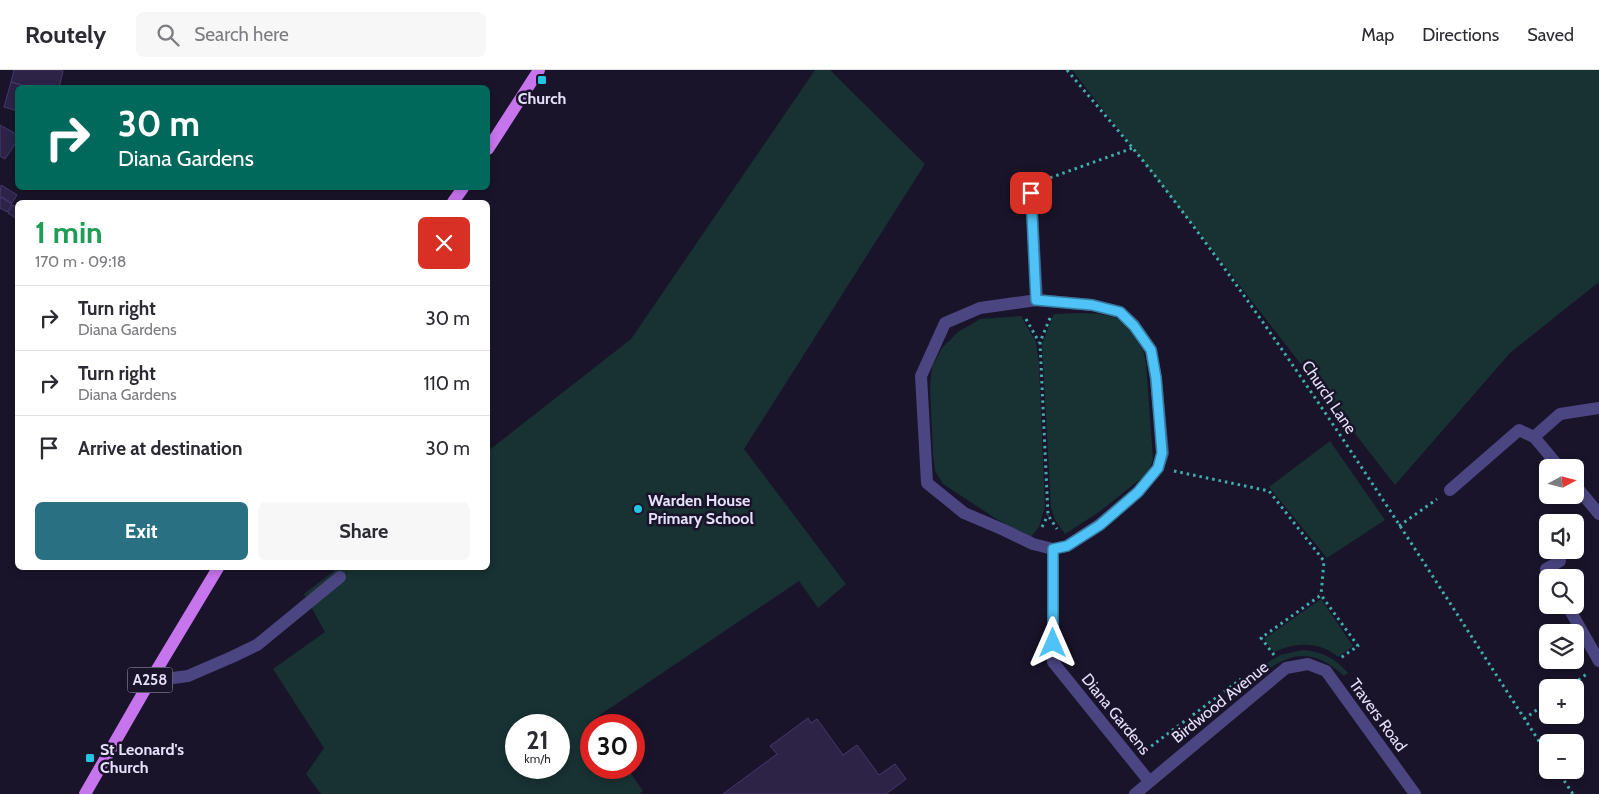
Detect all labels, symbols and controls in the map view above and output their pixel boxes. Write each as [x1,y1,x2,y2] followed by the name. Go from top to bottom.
[136,12,486,57] search box
[25,20,106,49] text: Routely
[154,21,182,49] icon: search
[194,23,289,46] text: Search here
[1361,24,1394,46] text: Map
[1422,24,1499,46] text: Directions
[1527,24,1574,46] text: Saved
[536,74,548,86] marker: Church
[518,89,566,108] place label: Church
[118,102,200,145] text: 30 m
[35,105,100,170] icon: right
[118,145,254,172] text: Diana Gardens
[1010,172,1052,214] pin
[1017,179,1045,207] icon: arrive
[35,214,103,251] text: 1 min
[418,217,470,269] button: close
[35,252,126,271] text: 170 m · 09:18
[78,297,156,320] text: Turn right
[35,304,63,332] icon: right
[426,307,470,330] text: 30 m
[78,320,177,339] text: Diana Gardens
[1298,357,1360,437] street label: Church Lane
[78,362,156,385] text: Turn right
[35,369,63,397] icon: right
[423,372,470,395] text: 110 m
[78,385,177,404] text: Diana Gardens
[35,434,63,462] icon: arrive
[78,437,242,460] text: Arrive at destination
[426,437,470,460] text: 30 m
[1539,459,1584,504] north arrow
[1539,459,1584,779] map controls
[648,491,754,528] place label: Warden House Primary School
[35,502,248,560] button: Exit
[258,502,470,560] button: Share
[632,503,644,515] marker: Warden House Primary School
[1539,514,1584,559] button: sound
[1539,569,1584,614] button: search
[1026,616,1078,668] position arrow
[1539,624,1584,669] button: layers
[1168,657,1272,747] street label: Birdwood Avenue
[128,668,172,692] road number: A258
[1078,670,1155,759] street label: Diana Gardens
[1345,675,1411,755] street label: Travers Road
[1539,679,1584,724] button: +
[580,714,645,779] speed limit sign: 30
[526,725,549,755] text: 21
[1539,734,1584,779] button: −
[100,740,184,777] place label: St Leonard's Church
[524,751,551,766] text: km/h
[84,752,96,764] marker: St Leonard's Church

